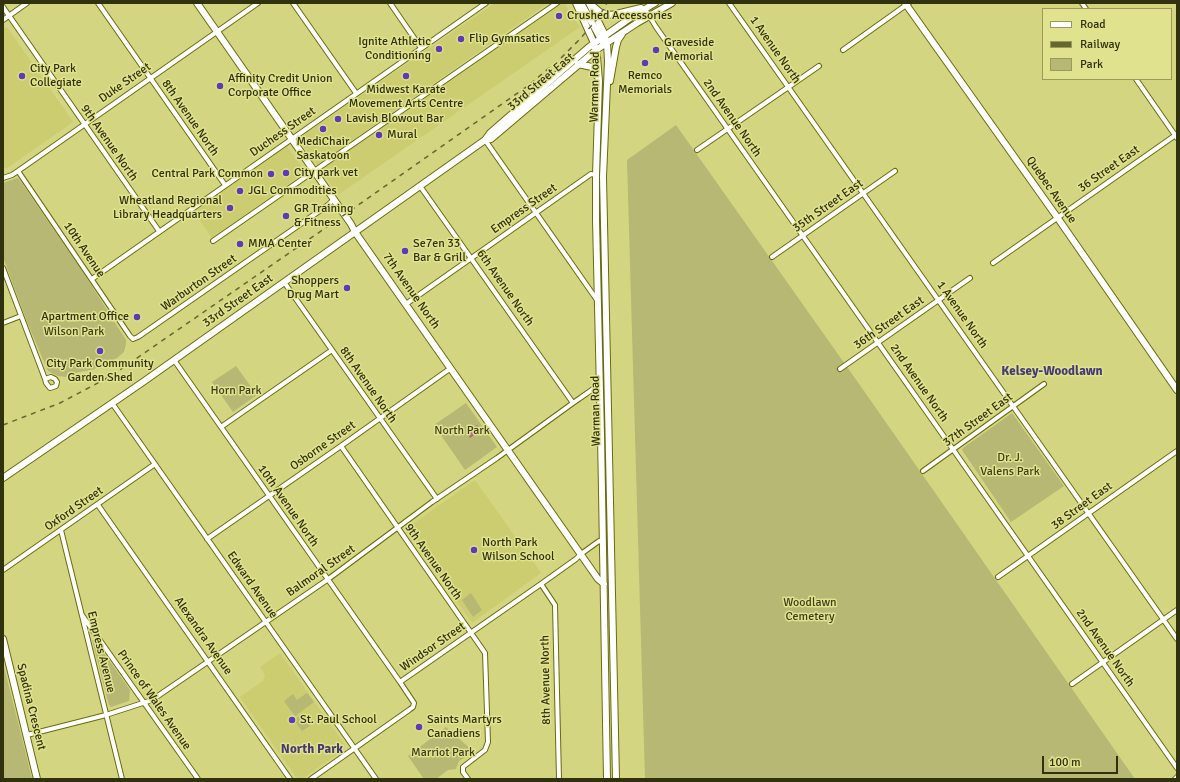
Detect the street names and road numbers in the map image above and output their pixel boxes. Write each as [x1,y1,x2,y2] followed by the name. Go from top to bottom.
[746,13,804,87] street label: 1 Avenue North
[505,50,577,114] street label: 33rd Street East
[587,51,603,123] street label: Warman Road
[96,60,154,106] street label: Duke Street
[700,76,764,160] street label: 2nd Avenue North
[158,77,222,159] street label: 8th Avenue North
[77,102,141,184] street label: 9th Avenue North
[247,104,319,160] street label: Duchess Street
[1075,143,1143,195] street label: 36 Street East
[1023,154,1079,226] street label: Quebec Avenue
[790,176,866,236] street label: 35th Street East
[488,181,560,237] street label: Empress Street
[60,219,108,281] street label: 10th Avenue
[473,247,537,329] street label: 6th Avenue North
[379,250,443,332] street label: 7th Avenue North
[159,252,239,314] street label: Warburton Street
[200,271,276,331] street label: 33rd Street East
[933,278,991,352] street label: 1 Avenue North
[851,293,927,353] street label: 36th Street East
[887,341,951,425] street label: 2nd Avenue North
[336,344,400,426] street label: 8th Avenue North
[588,375,604,447] street label: Warman Road
[940,390,1016,450] street label: 37th Street East
[288,418,358,474] street label: Osborne Street
[254,462,322,550] street label: 10th Avenue North
[1049,479,1115,533] street label: 38 Street East
[42,484,106,534] street label: Oxford Street
[401,521,465,603] street label: 9th Avenue North
[284,542,358,600] street label: Balmoral Street
[224,549,280,621] street label: Edward Avenue
[171,594,235,678] street label: Alexandra Avenue
[1073,606,1137,690] street label: 2nd Avenue North
[84,610,118,694] street label: Empress Avenue
[398,619,468,675] street label: Windsor Street
[538,635,554,725] street label: 8th Avenue North
[114,647,194,753] street label: Prince of Wales Avenue
[13,662,49,752] street label: Spadina Crescent

